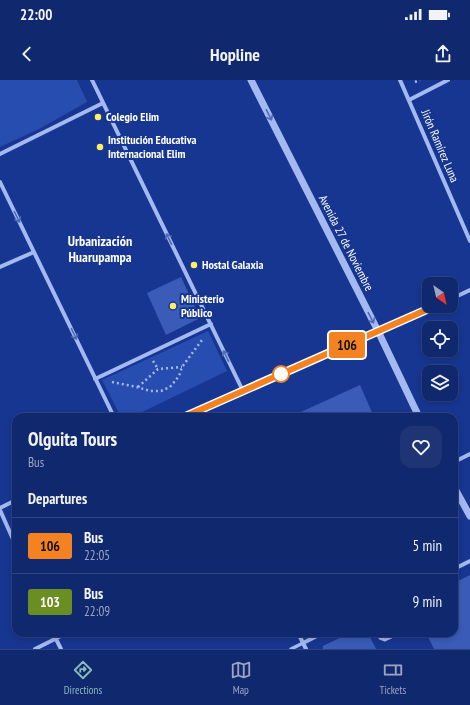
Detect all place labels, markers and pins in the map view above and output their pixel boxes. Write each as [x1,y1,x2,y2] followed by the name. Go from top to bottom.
[106,109,159,124] place label: Colegio Elim
[93,112,103,122] marker: Colegio Elim
[108,132,197,161] place label: Institución Educativa Internacional Elim
[95,142,105,152] marker: Institución Educativa Internacional Elim
[202,257,263,272] place label: Hostal Galaxia
[189,260,199,270] marker: Hostal Galaxia
[181,291,225,320] place label: Ministerio Público
[168,301,178,311] marker: Ministerio Público
[272,365,290,383] unlabelled marker

